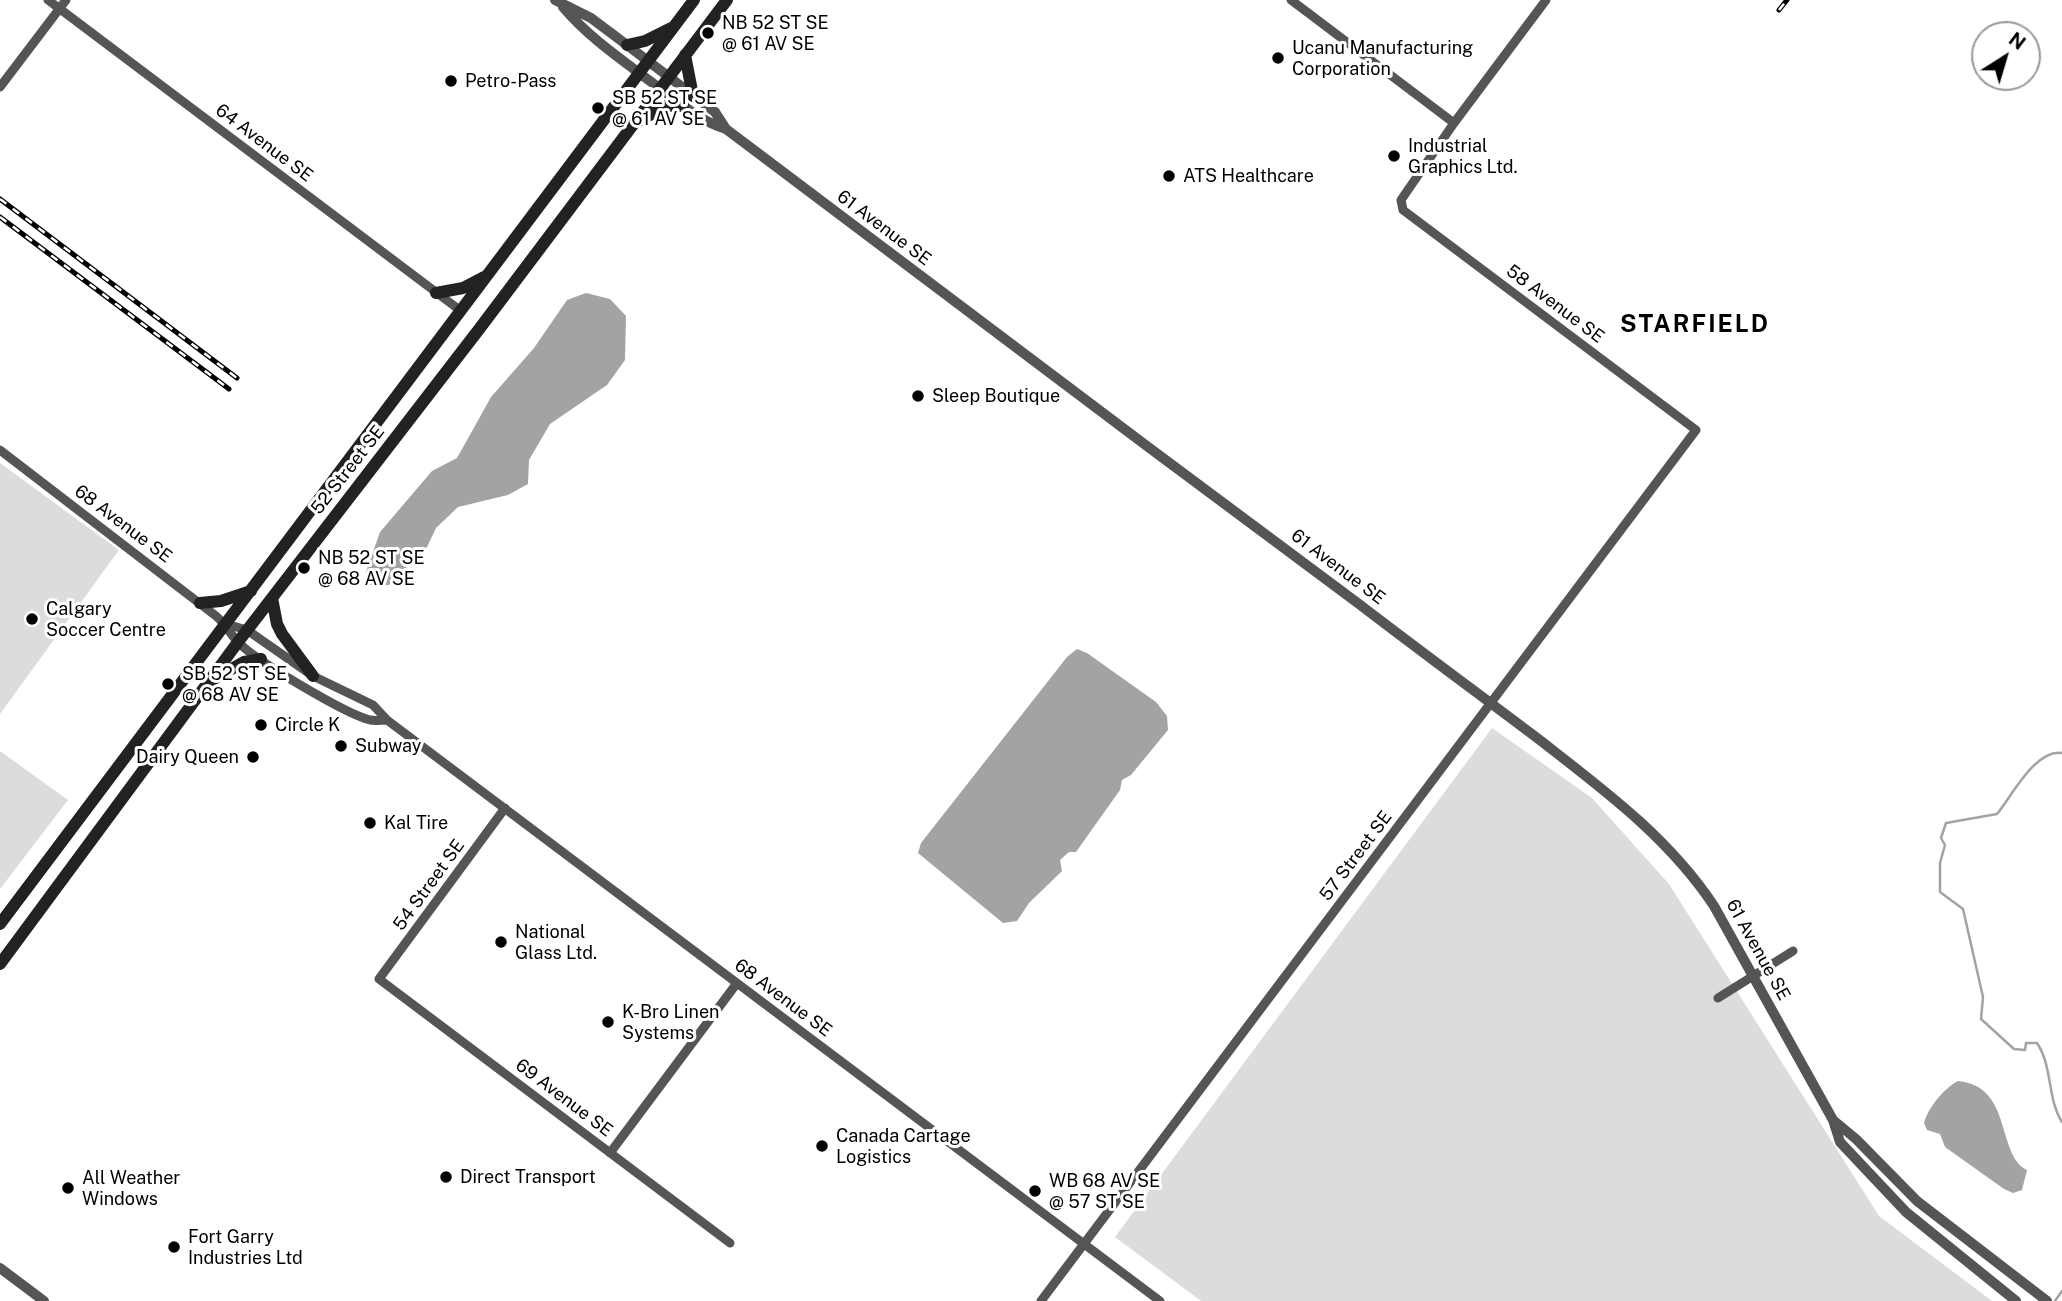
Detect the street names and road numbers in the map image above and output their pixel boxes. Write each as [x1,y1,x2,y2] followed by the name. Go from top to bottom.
[211,99,317,187] street label: 64 Avenue SE
[833,186,935,270] street label: 61 Avenue SE
[1502,260,1608,348] street label: 58 Avenue SE
[307,421,389,519] street label: 52 Street SE
[70,480,176,568] street label: 68 Avenue SE
[1287,525,1389,609] street label: 61 Avenue SE
[1315,807,1397,905] street label: 57 Street SE
[389,835,469,935] street label: 54 Street SE
[1721,896,1795,1004] street label: 61 Avenue SE
[730,954,836,1042] street label: 68 Avenue SE
[511,1054,617,1142] street label: 69 Avenue SE

